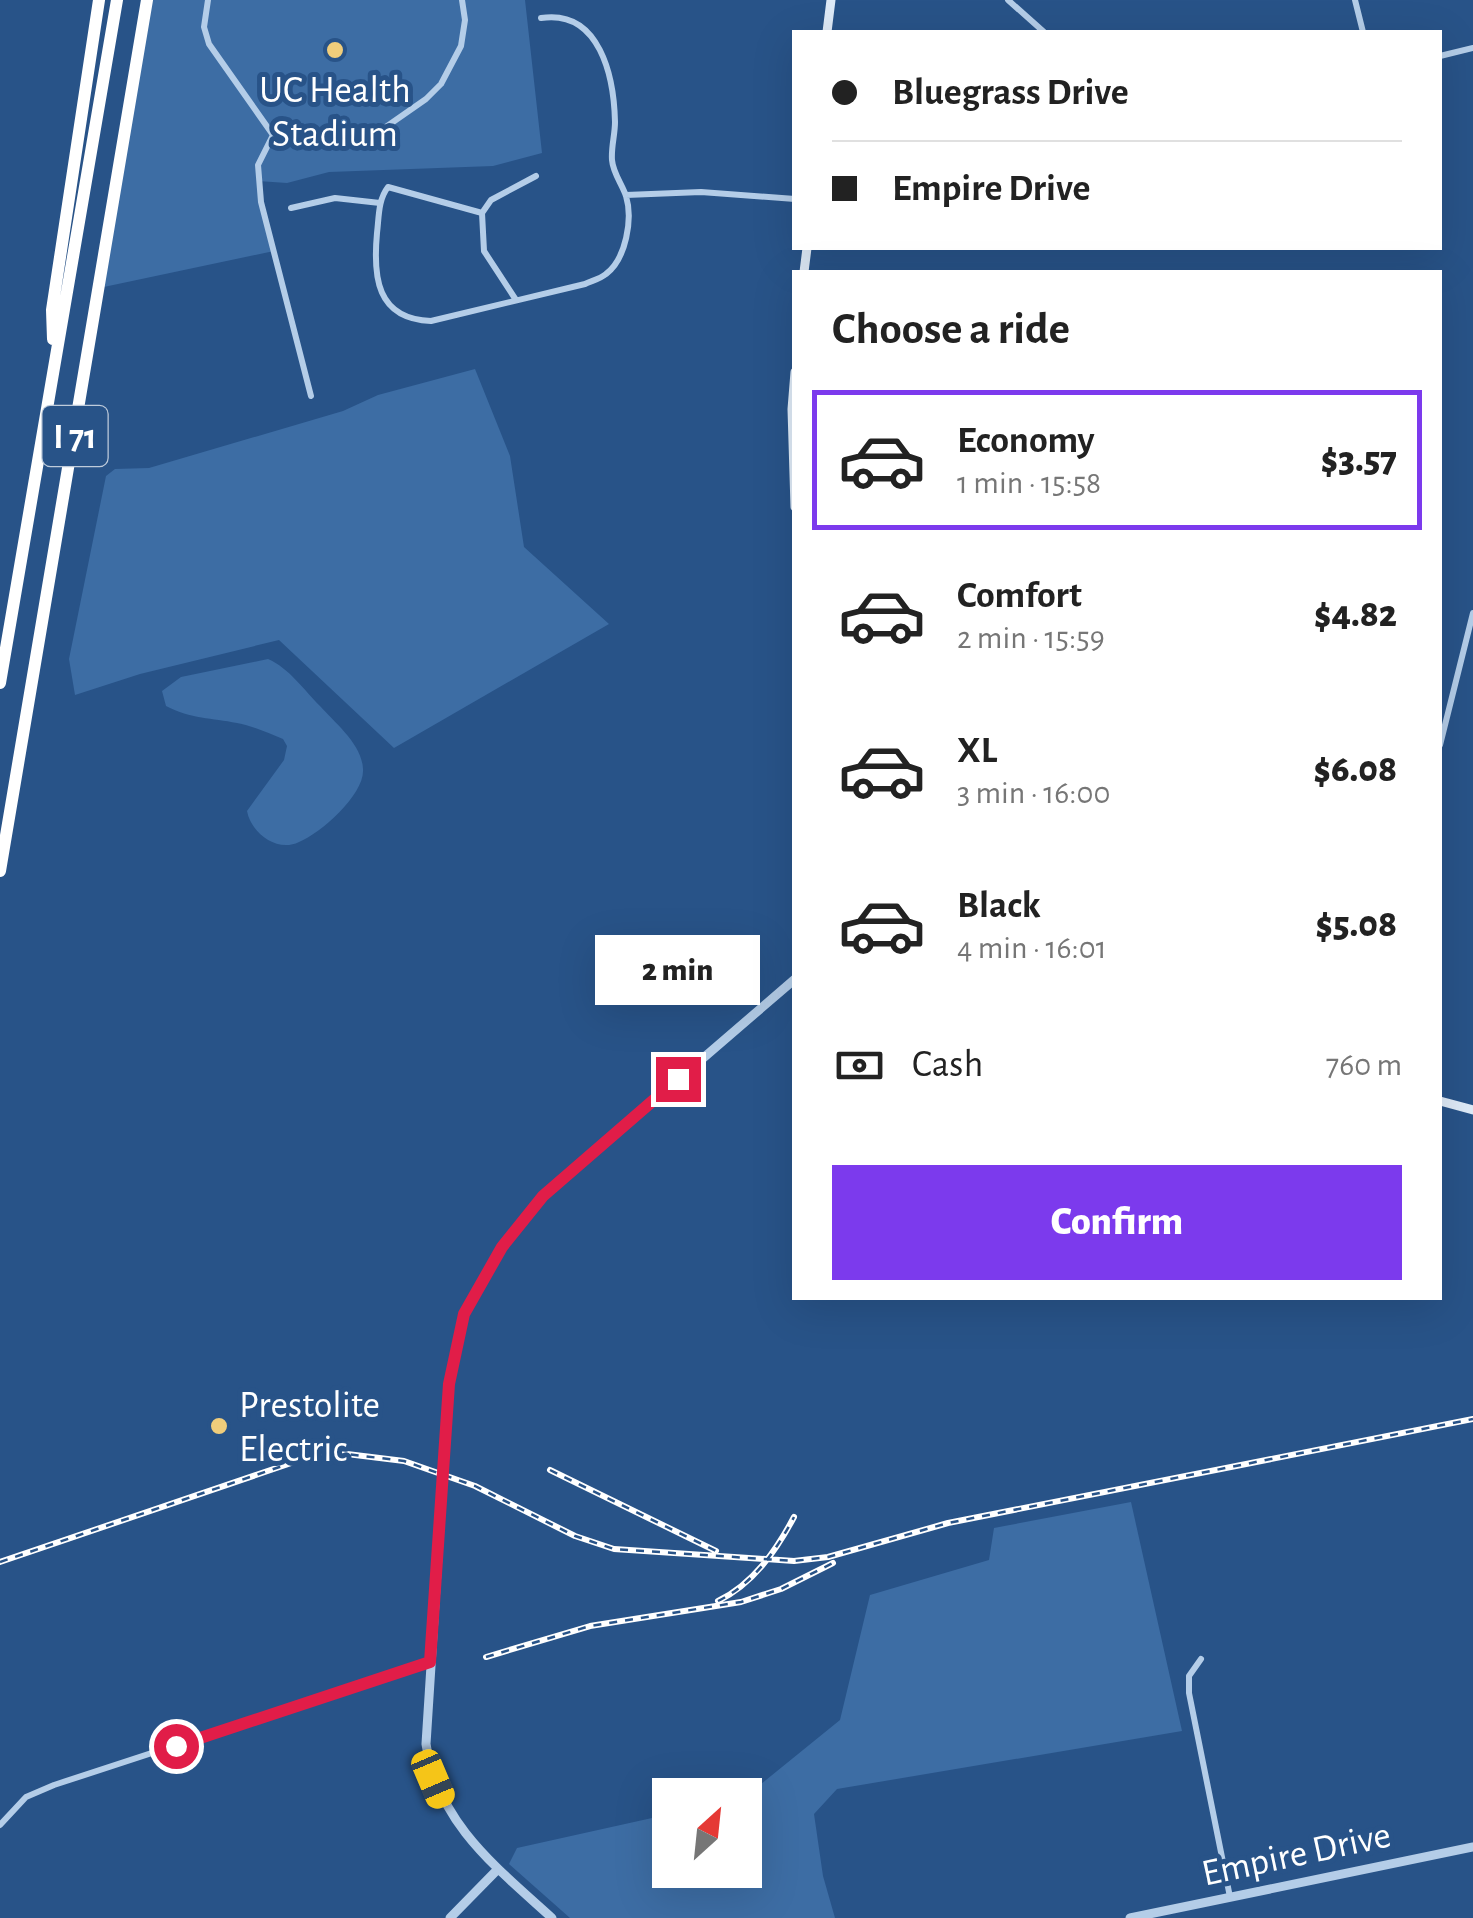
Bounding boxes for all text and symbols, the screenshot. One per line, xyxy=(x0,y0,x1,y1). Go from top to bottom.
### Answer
marker: UC Health Stadium xyxy=(324,39,346,61)
place label: UC Health Stadium xyxy=(259,72,411,154)
text: Bluegrass Drive xyxy=(892,74,1129,112)
text: Empire Drive xyxy=(892,170,1090,208)
text: Choose a ride xyxy=(832,307,1070,352)
road number: I 71 xyxy=(42,406,108,466)
icon: car xyxy=(837,415,927,505)
text: Economy xyxy=(957,422,1095,460)
text: $3.57 xyxy=(1321,441,1397,479)
text: 1 min · 15:58 xyxy=(957,467,1101,499)
icon: car xyxy=(837,570,927,660)
text: Comfort xyxy=(957,577,1082,615)
text: $4.82 xyxy=(1314,596,1397,634)
text: 2 min · 15:59 xyxy=(957,622,1105,654)
icon: car xyxy=(837,725,927,815)
text: XL xyxy=(957,732,997,770)
text: $6.08 xyxy=(1314,751,1397,789)
text: 3 min · 16:00 xyxy=(957,777,1110,809)
icon: car xyxy=(837,880,927,970)
text: Black xyxy=(957,887,1041,925)
text: $5.08 xyxy=(1316,906,1397,944)
text: 4 min · 16:01 xyxy=(957,932,1107,964)
callout: 2 min xyxy=(596,934,760,1004)
text: 2 min xyxy=(642,954,713,986)
icon: cash xyxy=(832,1038,887,1093)
text: Cash xyxy=(912,1046,983,1084)
text: 760 m xyxy=(1326,1049,1402,1081)
route end xyxy=(656,1057,701,1102)
button: Confirm xyxy=(832,1165,1402,1280)
place label: Prestolite Electric xyxy=(239,1387,380,1469)
marker: Prestolite Electric xyxy=(208,1415,230,1437)
route start xyxy=(154,1724,199,1769)
car xyxy=(407,1746,459,1812)
north arrow xyxy=(652,1778,762,1888)
map controls xyxy=(652,1778,762,1888)
street label: Empire Drive xyxy=(1199,1816,1394,1893)

